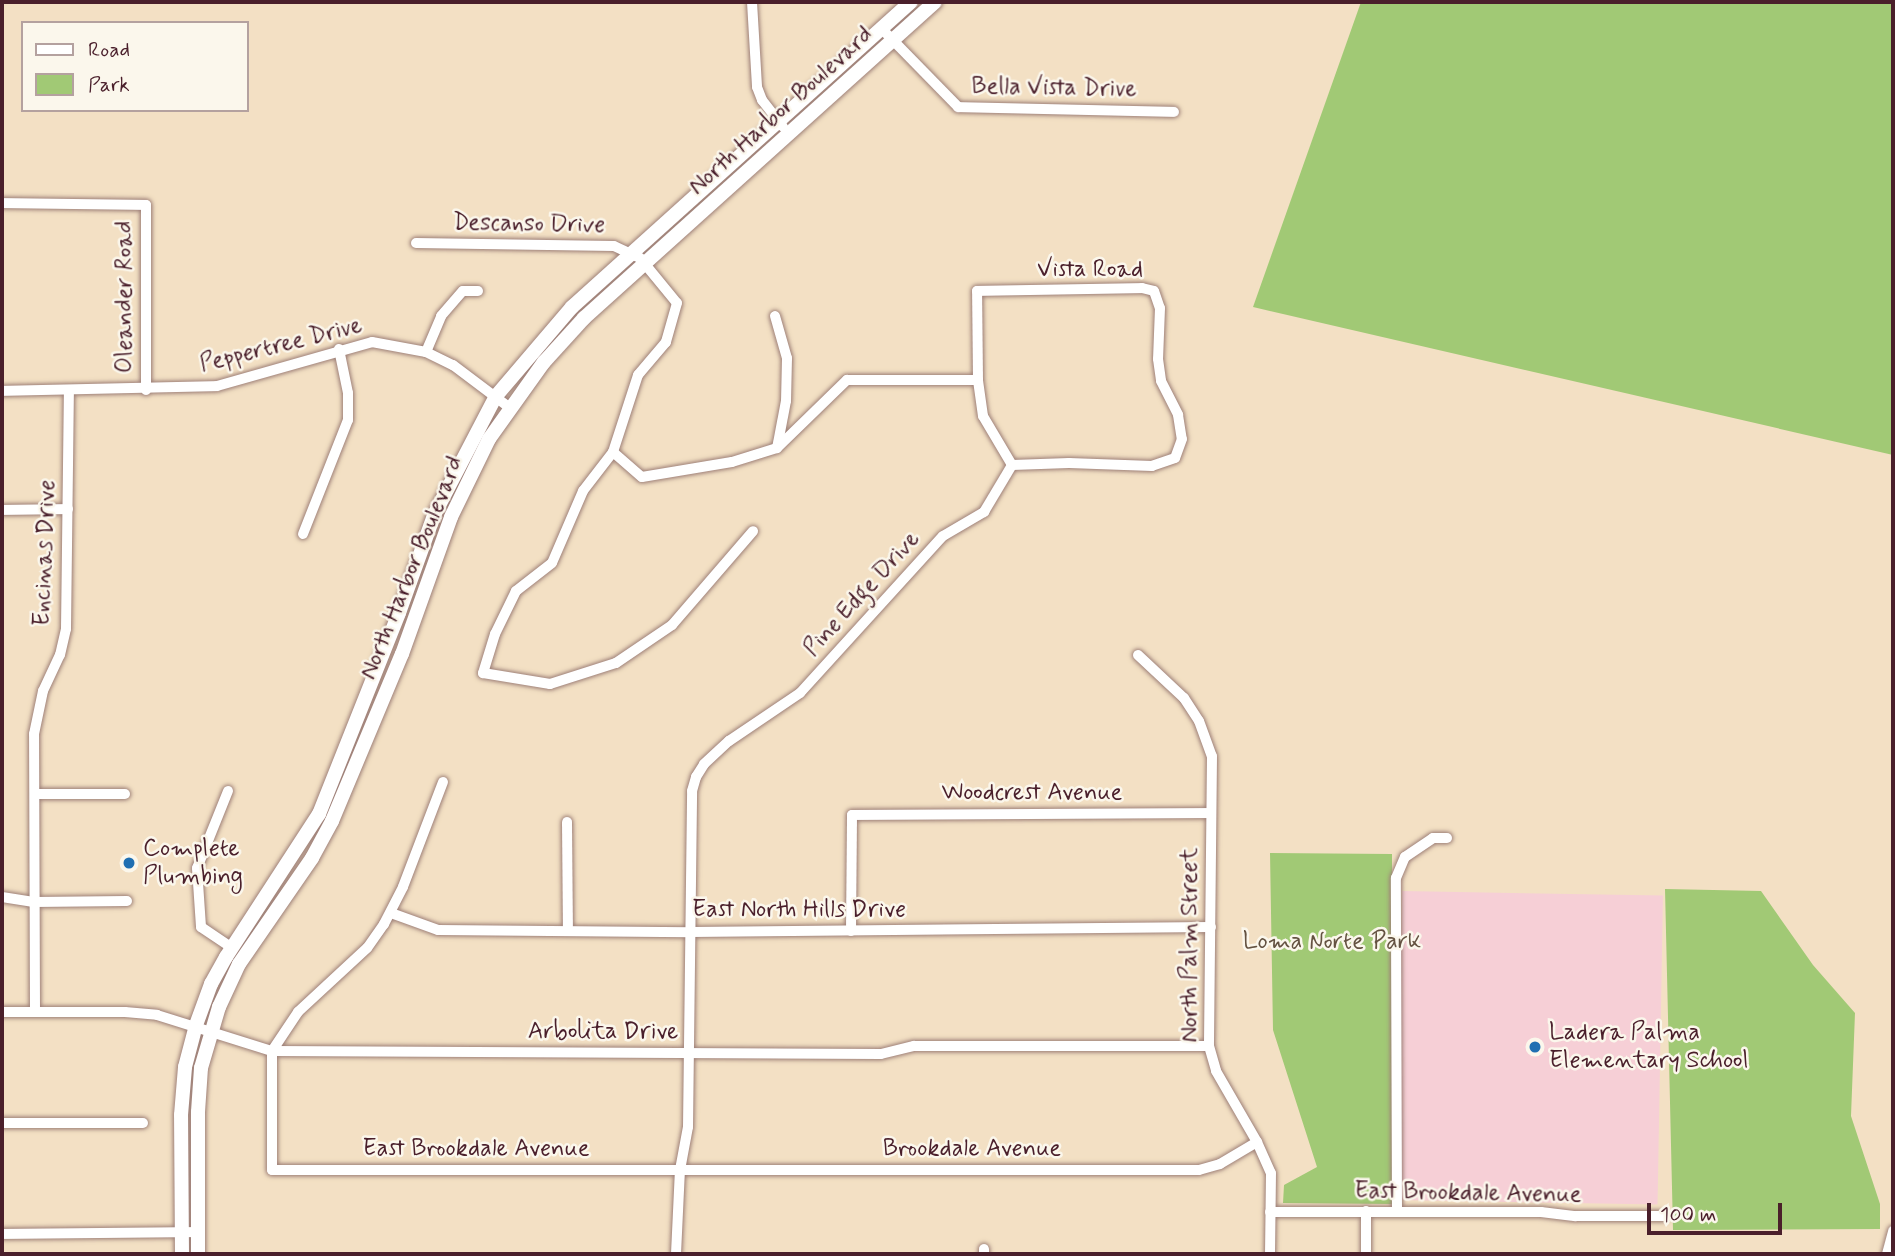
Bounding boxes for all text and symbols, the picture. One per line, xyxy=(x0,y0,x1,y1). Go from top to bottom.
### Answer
legend xyxy=(21,21,248,112)
street label: North Harbor Boulevard xyxy=(684,22,878,200)
text: Road xyxy=(88,36,130,64)
text: Park xyxy=(88,71,130,99)
street label: Bella Vista Drive xyxy=(971,72,1137,104)
street label: Descanso Drive xyxy=(454,208,604,240)
street label: Oleander Road xyxy=(111,222,139,372)
street label: Vista Road xyxy=(1038,256,1142,284)
street label: Peppertree Drive xyxy=(197,311,365,379)
street label: North Harbor Boulevard xyxy=(355,454,469,682)
street label: Encinas Drive xyxy=(28,480,62,626)
street label: Pine Edge Drive xyxy=(799,526,925,662)
street label: Woodcrest Avenue xyxy=(942,779,1122,807)
place label: Complete Plumbing xyxy=(143,835,243,891)
street label: North Palm Street xyxy=(1176,847,1204,1043)
marker: Complete Plumbing xyxy=(121,855,137,871)
street label: East North Hills Drive xyxy=(693,896,905,924)
park label: Loma Norte Park xyxy=(1243,928,1421,956)
street label: Arbolita Drive xyxy=(529,1018,677,1046)
place label: Ladera Palma Elementary School xyxy=(1549,1019,1748,1075)
marker: Ladera Palma Elementary School xyxy=(1527,1039,1543,1055)
street label: East Brookdale Avenue xyxy=(362,1135,590,1163)
street label: Brookdale Avenue xyxy=(883,1135,1061,1163)
street label: East Brookdale Avenue xyxy=(1354,1177,1582,1209)
scale bar xyxy=(1650,1190,1785,1234)
text: 100 m xyxy=(1660,1201,1716,1229)

